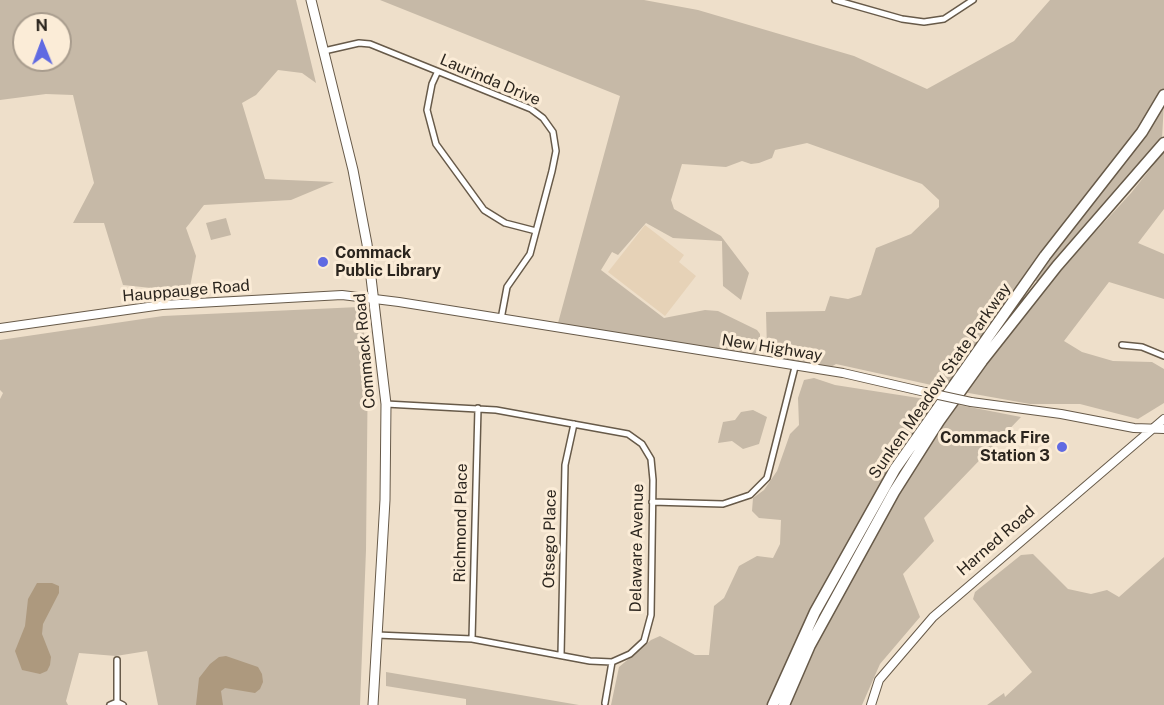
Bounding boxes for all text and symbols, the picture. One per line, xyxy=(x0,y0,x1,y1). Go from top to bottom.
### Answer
north arrow xyxy=(12,12,72,72)
text: N xyxy=(35,16,48,35)
street label: Laurinda Drive xyxy=(437,50,543,110)
place label: Commack Public Library xyxy=(335,243,441,281)
marker: Commack Public Library xyxy=(316,255,330,269)
street label: Hauppauge Road xyxy=(121,276,251,306)
street label: Sunken Meadow State Parkway xyxy=(865,279,1015,483)
street label: Commack Road xyxy=(350,292,380,410)
street label: New Highway xyxy=(720,331,824,365)
place label: Commack Fire Station 3 xyxy=(940,428,1050,466)
marker: Commack Fire Station 3 xyxy=(1055,440,1069,454)
street label: Richmond Place xyxy=(450,463,472,583)
street label: Delaware Avenue xyxy=(626,484,648,612)
street label: Otsego Place xyxy=(540,489,560,589)
street label: Harned Road xyxy=(953,502,1039,580)

